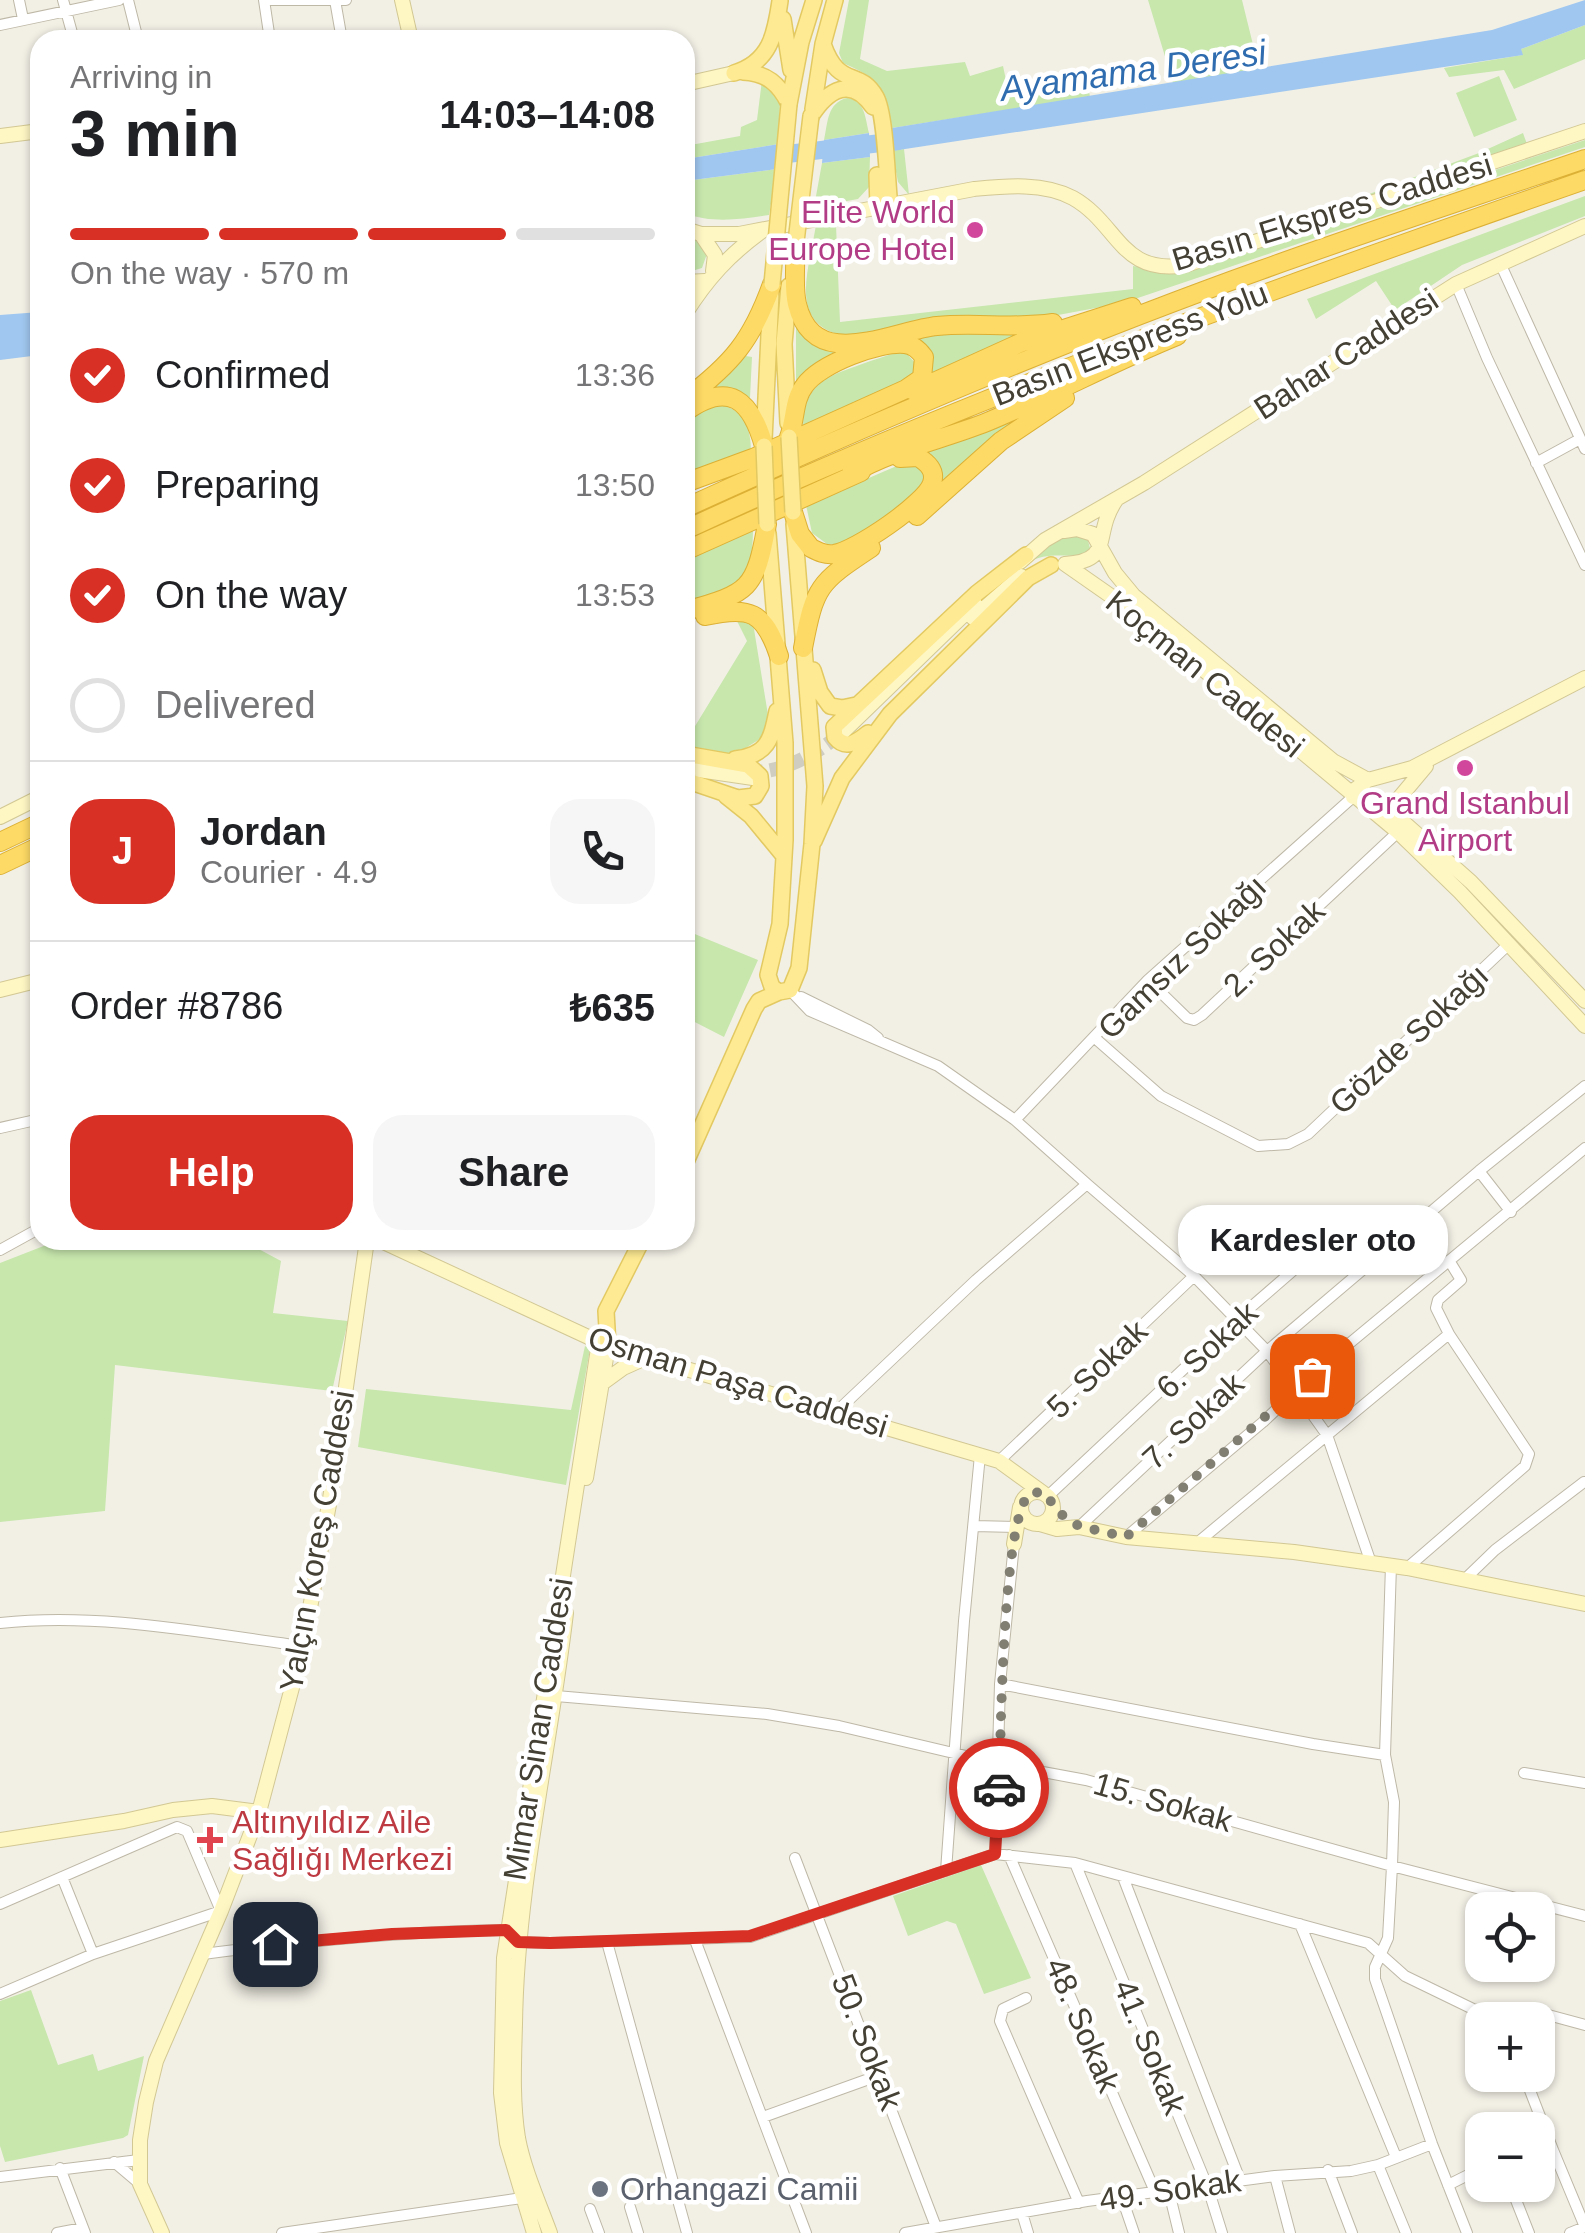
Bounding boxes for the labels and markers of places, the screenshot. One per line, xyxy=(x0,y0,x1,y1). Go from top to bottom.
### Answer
place label: Elite World Europe Hotel xyxy=(768,194,955,267)
marker: Elite World Europe Hotel xyxy=(964,219,986,241)
marker: Grand Istanbul Airport xyxy=(1454,757,1476,779)
place label: Grand Istanbul Airport xyxy=(1360,785,1570,858)
callout: Kardesler oto xyxy=(1177,1206,1447,1276)
pin xyxy=(1270,1334,1355,1419)
place label: Altınyıldız Aile Sağlığı Merkezi xyxy=(232,1804,453,1877)
marker: Altınyıldız Aile Sağlığı Merkezi xyxy=(197,1827,223,1853)
pin xyxy=(233,1902,318,1987)
place label: Orhangazi Camii xyxy=(620,2171,858,2207)
marker: Orhangazi Camii xyxy=(589,2178,611,2200)

